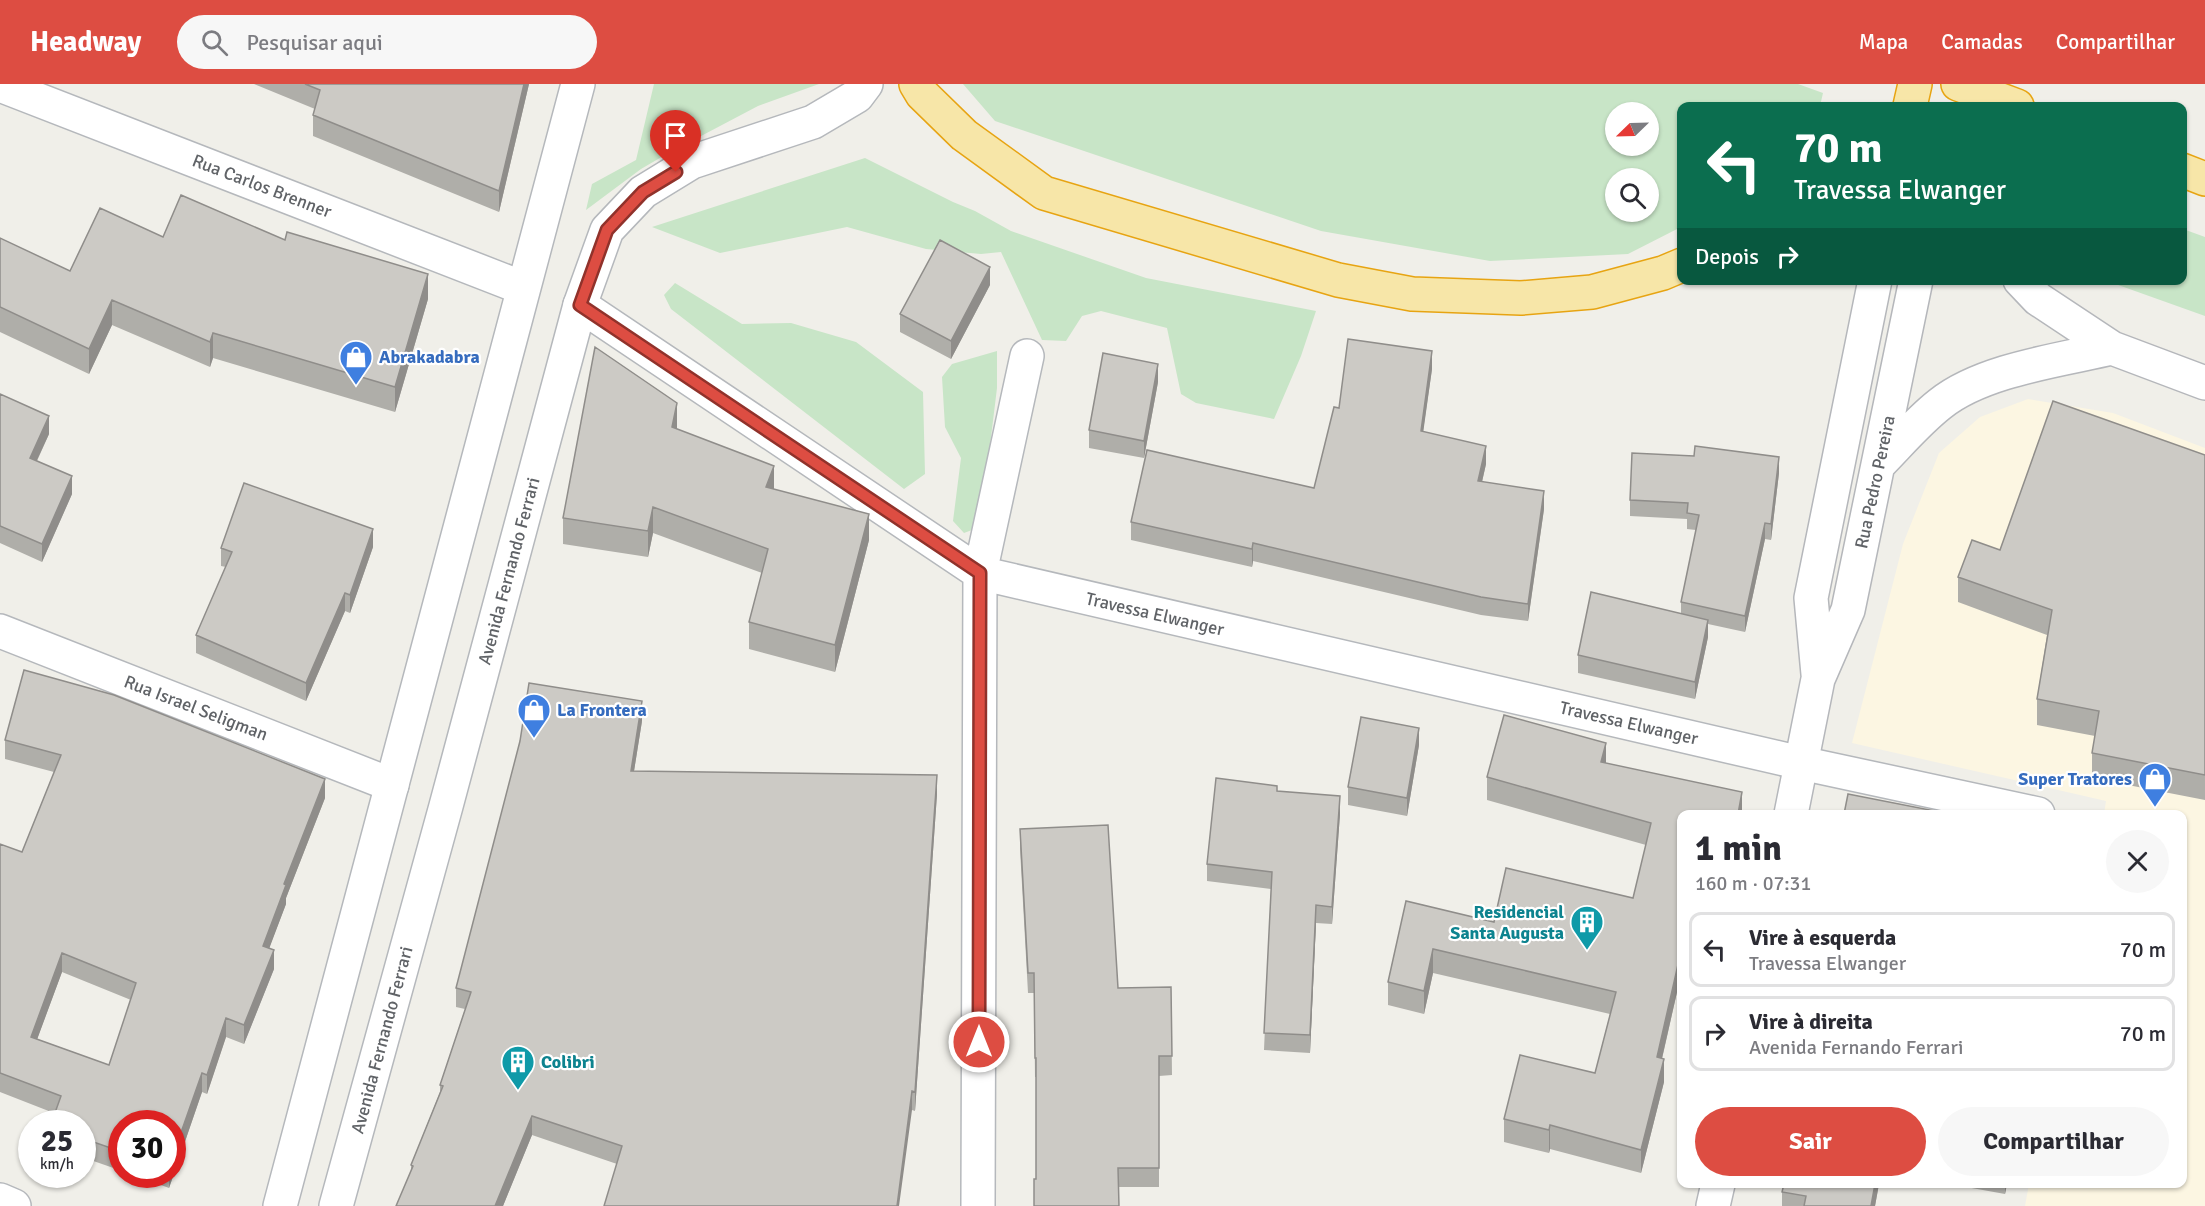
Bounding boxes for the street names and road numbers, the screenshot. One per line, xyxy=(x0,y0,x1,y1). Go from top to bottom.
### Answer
street label: Rua Carlos Brenner xyxy=(189,149,335,223)
street label: Rua Pedro Pereira xyxy=(1850,413,1900,551)
street label: Avenida Fernando Ferrari xyxy=(473,475,545,667)
street label: Travessa Elwanger xyxy=(1084,587,1227,641)
street label: Rua Israel Seligman xyxy=(121,670,271,746)
street label: Travessa Elwanger xyxy=(1558,696,1701,750)
street label: Avenida Fernando Ferrari xyxy=(346,944,418,1136)

